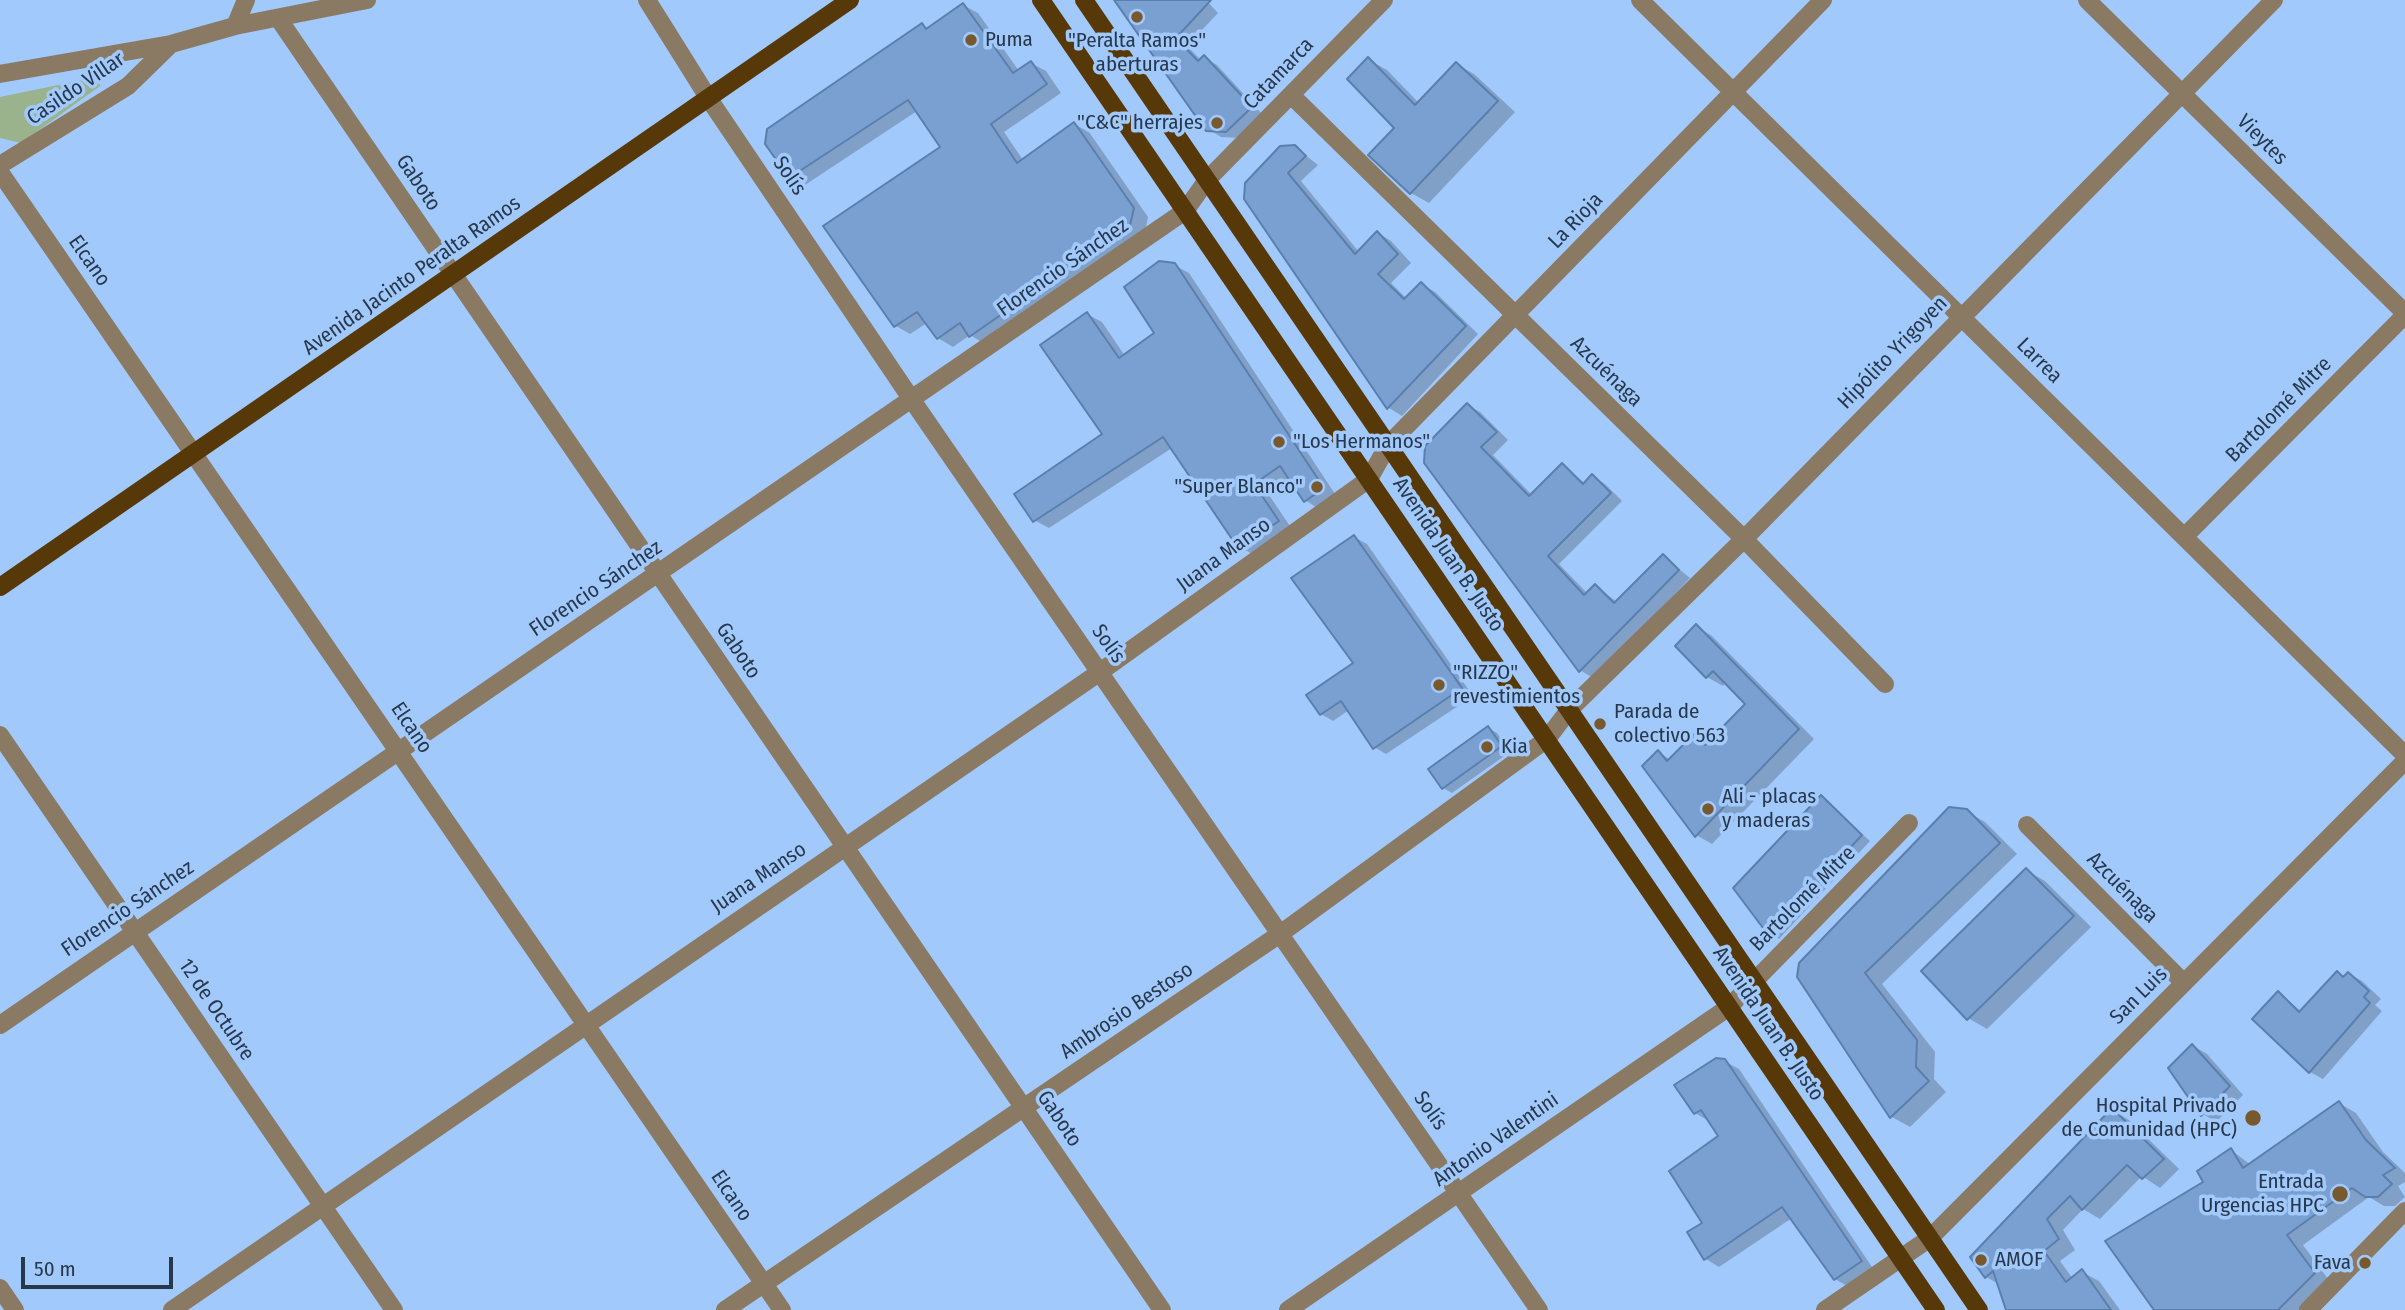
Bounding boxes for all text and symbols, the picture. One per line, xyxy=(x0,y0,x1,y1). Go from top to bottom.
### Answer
marker: "Peralta Ramos" aberturas xyxy=(1129,9,1145,25)
place label: Puma xyxy=(985,27,1033,53)
place label: "Peralta Ramos" aberturas xyxy=(1068,28,1206,78)
marker: Puma xyxy=(963,32,979,48)
street label: Catamarca xyxy=(1239,33,1319,115)
street label: Casildo Villar xyxy=(22,47,130,131)
street label: Vieytes xyxy=(2231,109,2293,171)
place label: "C&C" herrajes xyxy=(1077,110,1203,136)
marker: "C&C" herrajes xyxy=(1209,115,1225,131)
street label: Gaboto xyxy=(390,150,446,216)
street label: Solís xyxy=(767,152,811,200)
street label: La Rioja xyxy=(1543,188,1609,254)
street label: Avenida Jacinto Peralta Ramos xyxy=(298,191,526,361)
street label: Florencio Sánchez xyxy=(993,213,1133,323)
street label: Elcano xyxy=(63,231,115,291)
street label: Hipólito Yrigoyen xyxy=(1833,291,1953,415)
street label: Azcuénaga xyxy=(1565,332,1647,412)
street label: Larrea xyxy=(2011,333,2067,389)
street label: Bartolomé Mitre xyxy=(2221,352,2337,468)
place label: "Los Hermanos" xyxy=(1293,429,1430,455)
marker: "Los Hermanos" xyxy=(1271,434,1287,450)
street label: Avenida Juan B. Justo xyxy=(1387,473,1509,637)
place label: "Super Blanco" xyxy=(1174,474,1303,500)
marker: "Super Blanco" xyxy=(1309,479,1325,495)
street label: Juana Manso xyxy=(1172,513,1276,597)
street label: Florencio Sánchez xyxy=(525,535,667,643)
street label: Gaboto xyxy=(710,618,766,684)
street label: Solís xyxy=(1086,620,1130,668)
place label: "RIZZO" revestimientos xyxy=(1453,660,1580,710)
marker: "RIZZO" revestimientos xyxy=(1431,677,1447,693)
street label: Elcano xyxy=(385,698,437,758)
place label: Parada de colectivo 563 xyxy=(1614,699,1725,749)
marker: Parada de colectivo 563 xyxy=(1592,716,1608,732)
place label: Kia xyxy=(1501,734,1528,760)
marker: Kia xyxy=(1479,739,1495,755)
place label: Ali - placas y maderas xyxy=(1722,784,1816,834)
marker: Ali - placas y maderas xyxy=(1700,801,1716,817)
street label: Juana Manso xyxy=(707,837,811,919)
street label: Bartolomé Mitre xyxy=(1745,841,1861,957)
street label: Azcuénaga xyxy=(2081,847,2163,929)
street label: Florencio Sánchez xyxy=(57,855,199,963)
street label: Avenida Juan B. Justo xyxy=(1707,942,1829,1106)
street label: 12 de Octubre xyxy=(173,954,259,1066)
street label: Ambrosio Bestoso xyxy=(1056,957,1198,1065)
street label: San Luis xyxy=(2105,962,2173,1030)
street label: Gaboto xyxy=(1031,1086,1087,1152)
street label: Solís xyxy=(1408,1087,1452,1135)
street label: Antonio Valentini xyxy=(1428,1087,1564,1193)
place label: Hospital Privado de Comunidad (HPC) xyxy=(2061,1093,2237,1143)
marker: Hospital Privado de Comunidad (HPC) xyxy=(2243,1108,2263,1128)
street label: Elcano xyxy=(705,1166,757,1226)
place label: Entrada Urgencias HPC xyxy=(2201,1169,2324,1219)
marker: Entrada Urgencias HPC xyxy=(2330,1184,2350,1204)
scale bar xyxy=(24,1244,177,1288)
place label: AMOF xyxy=(1995,1247,2043,1273)
place label: Fava xyxy=(2314,1250,2351,1276)
marker: AMOF xyxy=(1973,1252,1989,1268)
marker: Fava xyxy=(2357,1255,2373,1271)
text: 50 m xyxy=(34,1256,76,1282)

